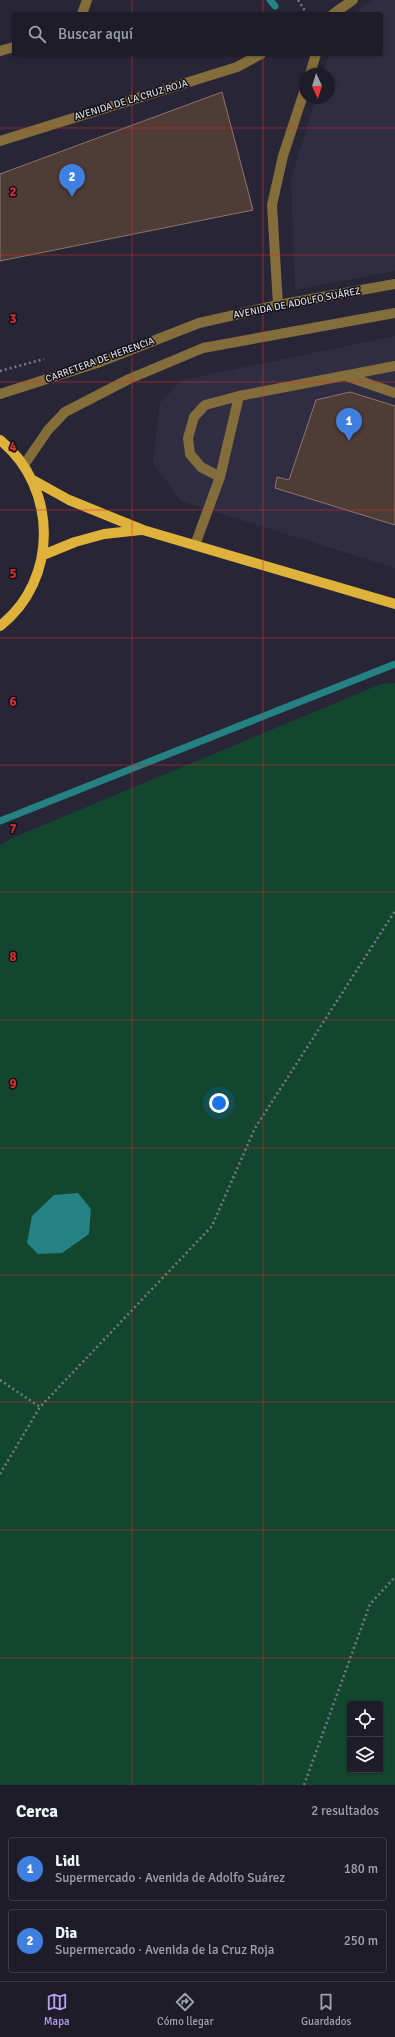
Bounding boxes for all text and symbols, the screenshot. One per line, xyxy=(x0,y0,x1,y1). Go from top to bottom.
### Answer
search box xyxy=(12,12,383,56)
icon: search xyxy=(26,23,48,45)
text: Buscar aquí xyxy=(58,25,133,43)
north arrow xyxy=(299,68,335,104)
street label: AVENIDA DE LA CRUZ ROJA xyxy=(73,77,189,123)
pin: 2 xyxy=(59,164,85,197)
text: 2 xyxy=(9,184,17,200)
street label: AVENIDA DE ADOLFO SUÁREZ xyxy=(232,284,362,321)
text: 3 xyxy=(9,311,17,327)
street label: CARRETERA DE HERENCIA xyxy=(44,335,156,385)
pin: 1 xyxy=(336,408,362,441)
text: 4 xyxy=(9,439,17,455)
text: 5 xyxy=(9,566,17,582)
text: 6 xyxy=(9,694,17,710)
text: 7 xyxy=(9,821,17,837)
text: 8 xyxy=(9,949,17,965)
text: 9 xyxy=(9,1076,17,1092)
your location xyxy=(209,1093,229,1113)
map controls xyxy=(347,1701,383,1773)
button: locate xyxy=(347,1701,383,1737)
button: layers xyxy=(347,1737,383,1773)
text: Cerca xyxy=(16,1801,58,1822)
text: 2 resultados xyxy=(311,1803,379,1819)
text: Lidl xyxy=(55,1852,80,1870)
text: 1 xyxy=(26,1861,34,1877)
text: 180 m xyxy=(344,1861,378,1877)
text: Supermercado · Avenida de Adolfo Suárez xyxy=(55,1870,285,1886)
text: Dia xyxy=(55,1924,77,1942)
text: 2 xyxy=(26,1933,34,1949)
text: 250 m xyxy=(344,1933,378,1949)
text: Supermercado · Avenida de la Cruz Roja xyxy=(55,1942,274,1958)
tab: Mapa xyxy=(44,1991,70,2028)
tab: Cómo llegar xyxy=(157,1991,213,2028)
tab: Guardados xyxy=(301,1991,351,2028)

